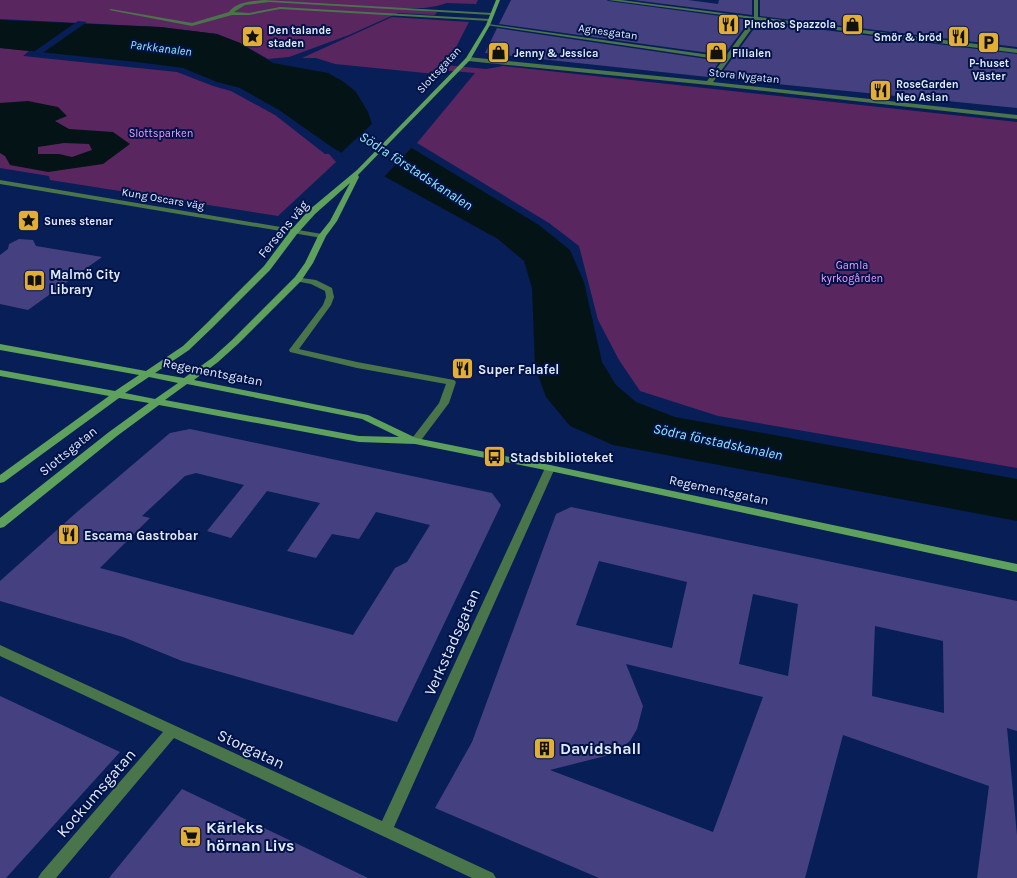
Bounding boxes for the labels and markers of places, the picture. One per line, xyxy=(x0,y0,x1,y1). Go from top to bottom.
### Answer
restaurant icon: Pinchos xyxy=(715,11,741,37)
shop icon: Spazzola xyxy=(839,11,865,37)
place label: Pinchos xyxy=(744,18,786,31)
place label: Spazzola xyxy=(789,18,836,31)
place icon: Den talande staden xyxy=(240,23,266,49)
place label: Den talande staden xyxy=(268,24,331,50)
restaurant icon: Smör & bröd xyxy=(945,24,971,50)
parking icon: P-huset Väster xyxy=(976,30,1002,56)
place label: Smör & bröd xyxy=(874,31,942,44)
shop icon: Jenny & Jessica xyxy=(485,40,511,66)
shop icon: Filialen xyxy=(703,40,729,66)
place label: Jenny & Jessica xyxy=(514,47,598,60)
place label: Filialen xyxy=(732,47,771,60)
place label: P-huset Väster xyxy=(969,57,1010,83)
restaurant icon: RoseGarden Neo Asian xyxy=(867,77,893,103)
place label: RoseGarden Neo Asian xyxy=(896,78,959,104)
place icon: Sunes stenar xyxy=(15,208,41,234)
place label: Sunes stenar xyxy=(44,215,113,228)
place label: Malmö City Library xyxy=(50,267,121,297)
library icon: Malmö City Library xyxy=(22,268,48,294)
restaurant icon: Super Falafel xyxy=(449,356,475,382)
place label: Super Falafel xyxy=(478,362,559,377)
bus stop icon: Stadsbiblioteket xyxy=(482,444,508,470)
place label: Stadsbiblioteket xyxy=(510,450,613,465)
restaurant icon: Escama Gastrobar xyxy=(55,522,81,548)
place label: Escama Gastrobar xyxy=(84,528,199,543)
building icon: Davidshall xyxy=(532,735,558,761)
place label: Davidshall xyxy=(560,739,641,758)
place label: Kärleks hörnan Livs xyxy=(206,818,295,855)
supermarket icon: Kärleks hörnan Livs xyxy=(178,823,204,849)

